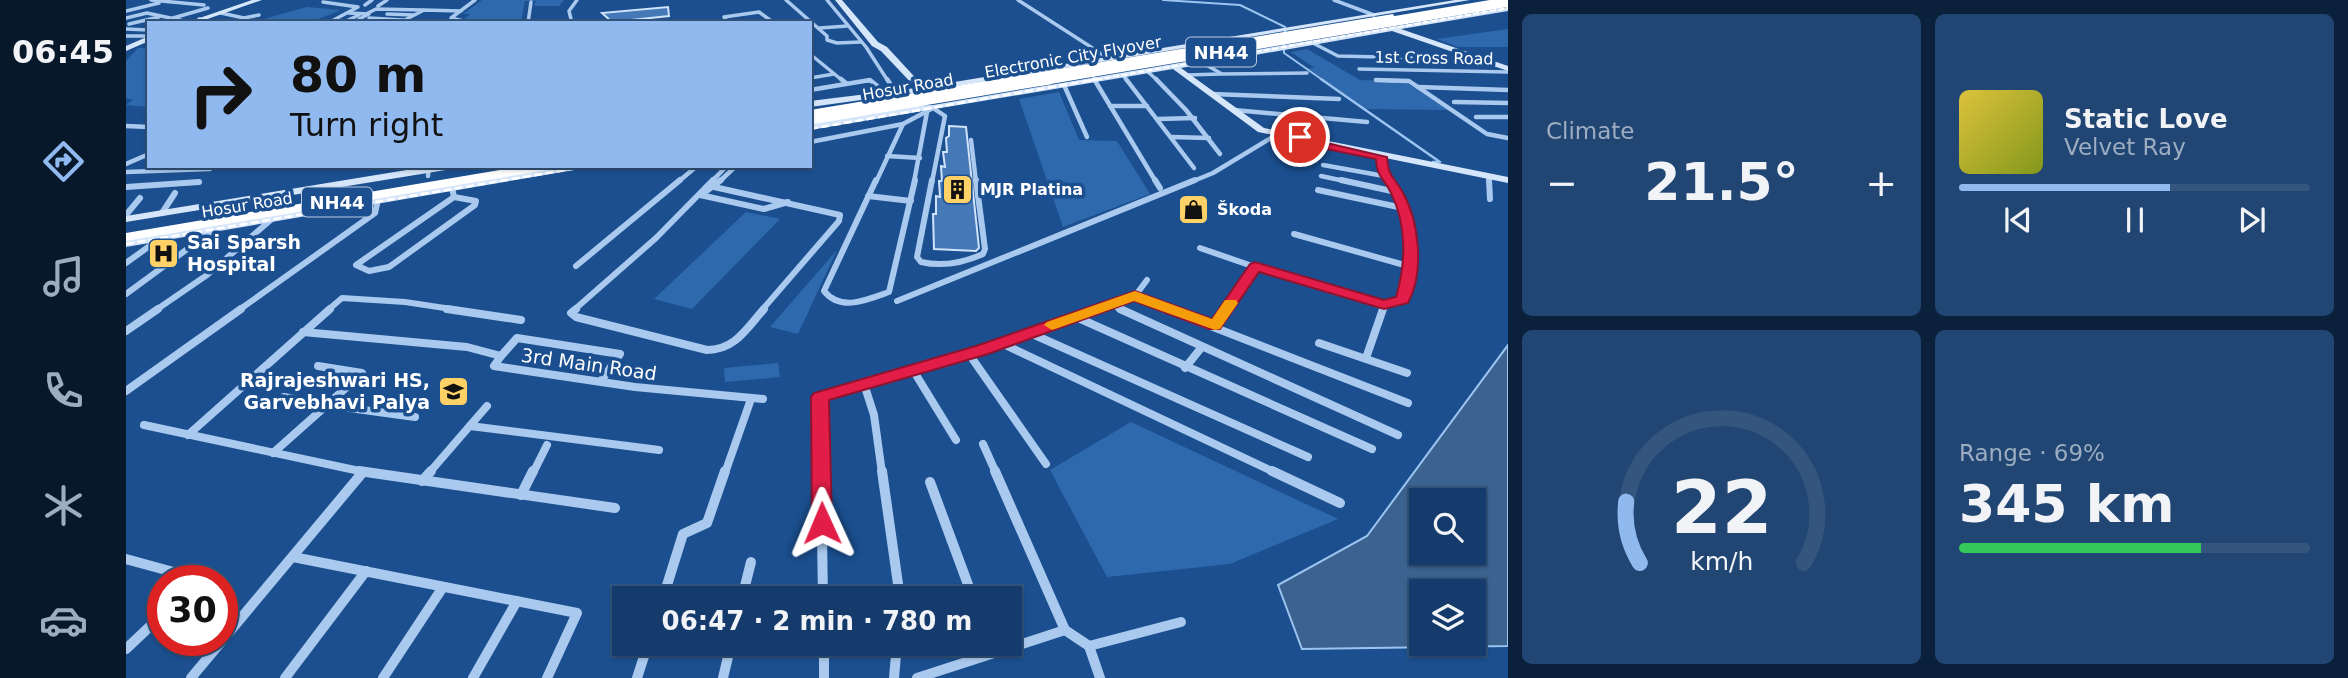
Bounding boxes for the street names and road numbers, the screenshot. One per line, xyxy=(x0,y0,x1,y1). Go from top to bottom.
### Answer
street label: Electronic City Flyover xyxy=(983,32,1163,82)
road number: NH44 xyxy=(1186,38,1256,66)
street label: 1st Cross Road xyxy=(1374,47,1494,69)
street label: Hosur Road xyxy=(861,70,955,104)
street label: Hosur Road xyxy=(200,188,294,222)
road number: NH44 xyxy=(302,188,372,216)
street label: 3rd Main Road xyxy=(520,344,658,384)

